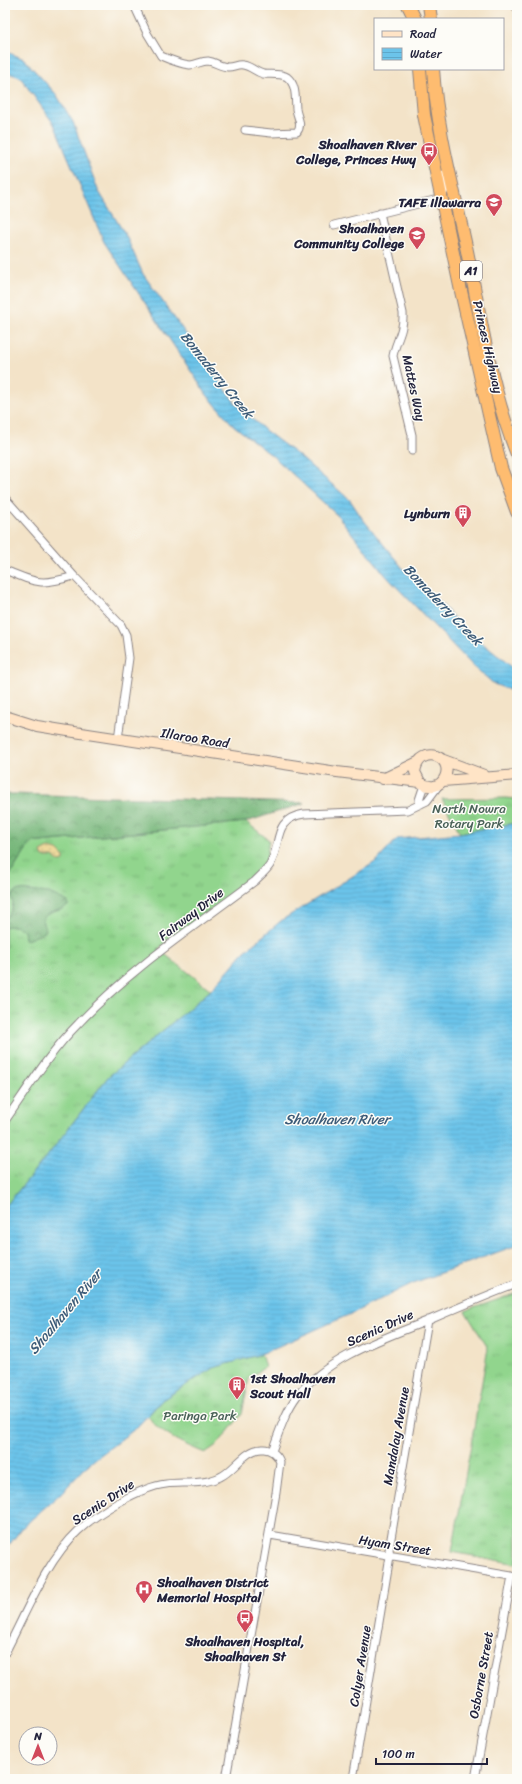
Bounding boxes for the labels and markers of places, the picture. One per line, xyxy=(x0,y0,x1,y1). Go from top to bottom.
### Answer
place label: Shoalhaven River College, Princes Hwy xyxy=(295,133,418,171)
bus stop icon: Shoalhaven River College, Princes Hwy xyxy=(419,141,439,166)
place label: TAFE Illawarra xyxy=(398,191,481,214)
school or university icon: TAFE Illawarra xyxy=(484,192,504,217)
place label: Shoalhaven Community College xyxy=(293,217,405,255)
school or university icon: Shoalhaven Community College xyxy=(407,225,427,250)
place label: Lynburn xyxy=(404,502,451,525)
building icon: Lynburn xyxy=(453,503,473,528)
place label: 1st Shoalhaven Scout Hall xyxy=(249,1367,336,1405)
building icon: 1st Shoalhaven Scout Hall xyxy=(227,1375,247,1400)
place label: Shoalhaven District Memorial Hospital xyxy=(156,1571,269,1609)
hospital icon: Shoalhaven District Memorial Hospital xyxy=(134,1579,154,1604)
bus stop icon: Shoalhaven Hospital, Shoalhaven St xyxy=(235,1608,255,1633)
place label: Shoalhaven Hospital, Shoalhaven St xyxy=(184,1630,305,1668)

